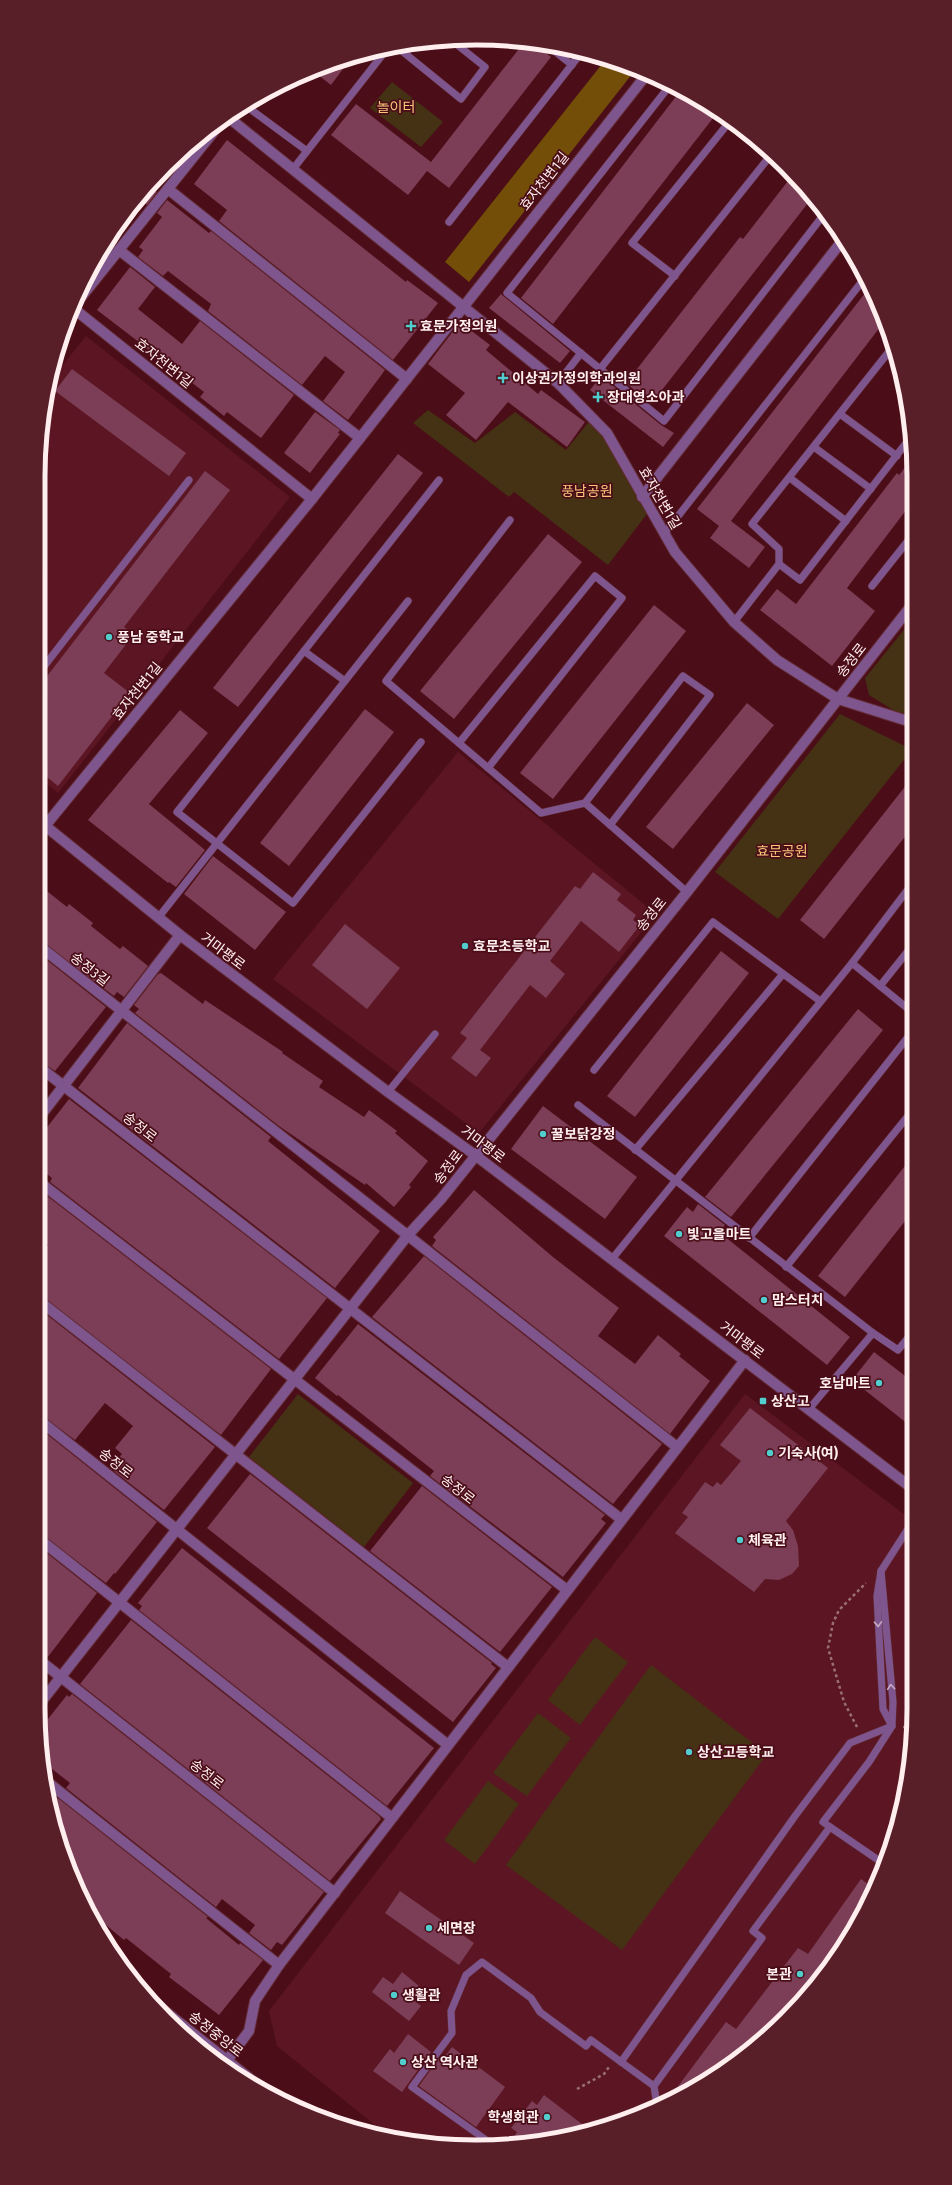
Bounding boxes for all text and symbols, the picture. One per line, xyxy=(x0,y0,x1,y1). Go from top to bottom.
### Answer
park label: 놀이터 xyxy=(377,99,415,116)
street label: 효자천변1길 xyxy=(516,149,573,214)
place label: 효문가정의원 xyxy=(420,318,497,335)
marker: 효문가정의원 xyxy=(405,320,417,332)
street label: 효자천변1길 xyxy=(131,335,196,392)
place label: 이상권가정의학과의원 xyxy=(512,370,641,387)
marker: 이상권가정의학과의원 xyxy=(497,372,509,384)
place label: 장대영소아과 xyxy=(607,389,684,406)
marker: 장대영소아과 xyxy=(592,391,604,403)
street label: 효자천변1길 xyxy=(635,464,684,533)
park label: 풍남공원 xyxy=(561,483,613,500)
place label: 풍남 중학교 xyxy=(117,629,184,646)
marker: 풍남 중학교 xyxy=(104,632,114,642)
street label: 송정로 xyxy=(833,640,870,681)
street label: 효자천변1길 xyxy=(109,659,166,724)
park label: 효문공원 xyxy=(756,843,808,860)
street label: 송정로 xyxy=(633,894,670,935)
street label: 거마평로 xyxy=(197,929,248,974)
place label: 효문초등학교 xyxy=(473,938,550,955)
marker: 효문초등학교 xyxy=(460,941,470,951)
street label: 송정3길 xyxy=(67,949,113,990)
street label: 송정로 xyxy=(119,1109,160,1146)
street label: 거마평로 xyxy=(457,1122,508,1167)
place label: 꿀보닭강정 xyxy=(551,1126,615,1143)
marker: 꿀보닭강정 xyxy=(538,1129,548,1139)
street label: 송정로 xyxy=(430,1147,467,1188)
place label: 빛고을마트 xyxy=(687,1226,752,1243)
marker: 빛고을마트 xyxy=(674,1229,684,1239)
place label: 맘스터치 xyxy=(772,1292,824,1309)
marker: 맘스터치 xyxy=(759,1295,769,1305)
street label: 거마평로 xyxy=(716,1318,767,1363)
place label: 호남마트 xyxy=(819,1375,871,1392)
marker: 호남마트 xyxy=(874,1378,884,1388)
place label: 상산고 xyxy=(771,1393,810,1410)
marker: 상산고 xyxy=(758,1396,768,1406)
street label: 송정로 xyxy=(95,1445,136,1482)
place label: 기숙사(여) xyxy=(778,1445,838,1462)
marker: 기숙사(여) xyxy=(765,1448,775,1458)
street label: 송정로 xyxy=(437,1471,478,1508)
place label: 체육관 xyxy=(748,1532,787,1549)
marker: 체육관 xyxy=(735,1535,745,1545)
one-way arrow xyxy=(874,1621,883,1627)
one-way arrow xyxy=(887,1684,896,1690)
place label: 상산고등학교 xyxy=(697,1744,774,1761)
marker: 상산고등학교 xyxy=(684,1747,694,1757)
street label: 송정로 xyxy=(186,1756,227,1793)
place label: 세면장 xyxy=(437,1920,476,1937)
marker: 세면장 xyxy=(424,1923,434,1933)
place label: 본관 xyxy=(766,1966,792,1983)
marker: 본관 xyxy=(795,1969,805,1979)
place label: 생활관 xyxy=(402,1987,441,2004)
marker: 생활관 xyxy=(389,1990,399,2000)
street label: 송정중앙로 xyxy=(185,2008,246,2061)
place label: 상산 역사관 xyxy=(411,2054,478,2071)
marker: 상산 역사관 xyxy=(398,2057,408,2067)
place label: 학생회관 xyxy=(487,2109,539,2126)
marker: 학생회관 xyxy=(542,2112,552,2122)

